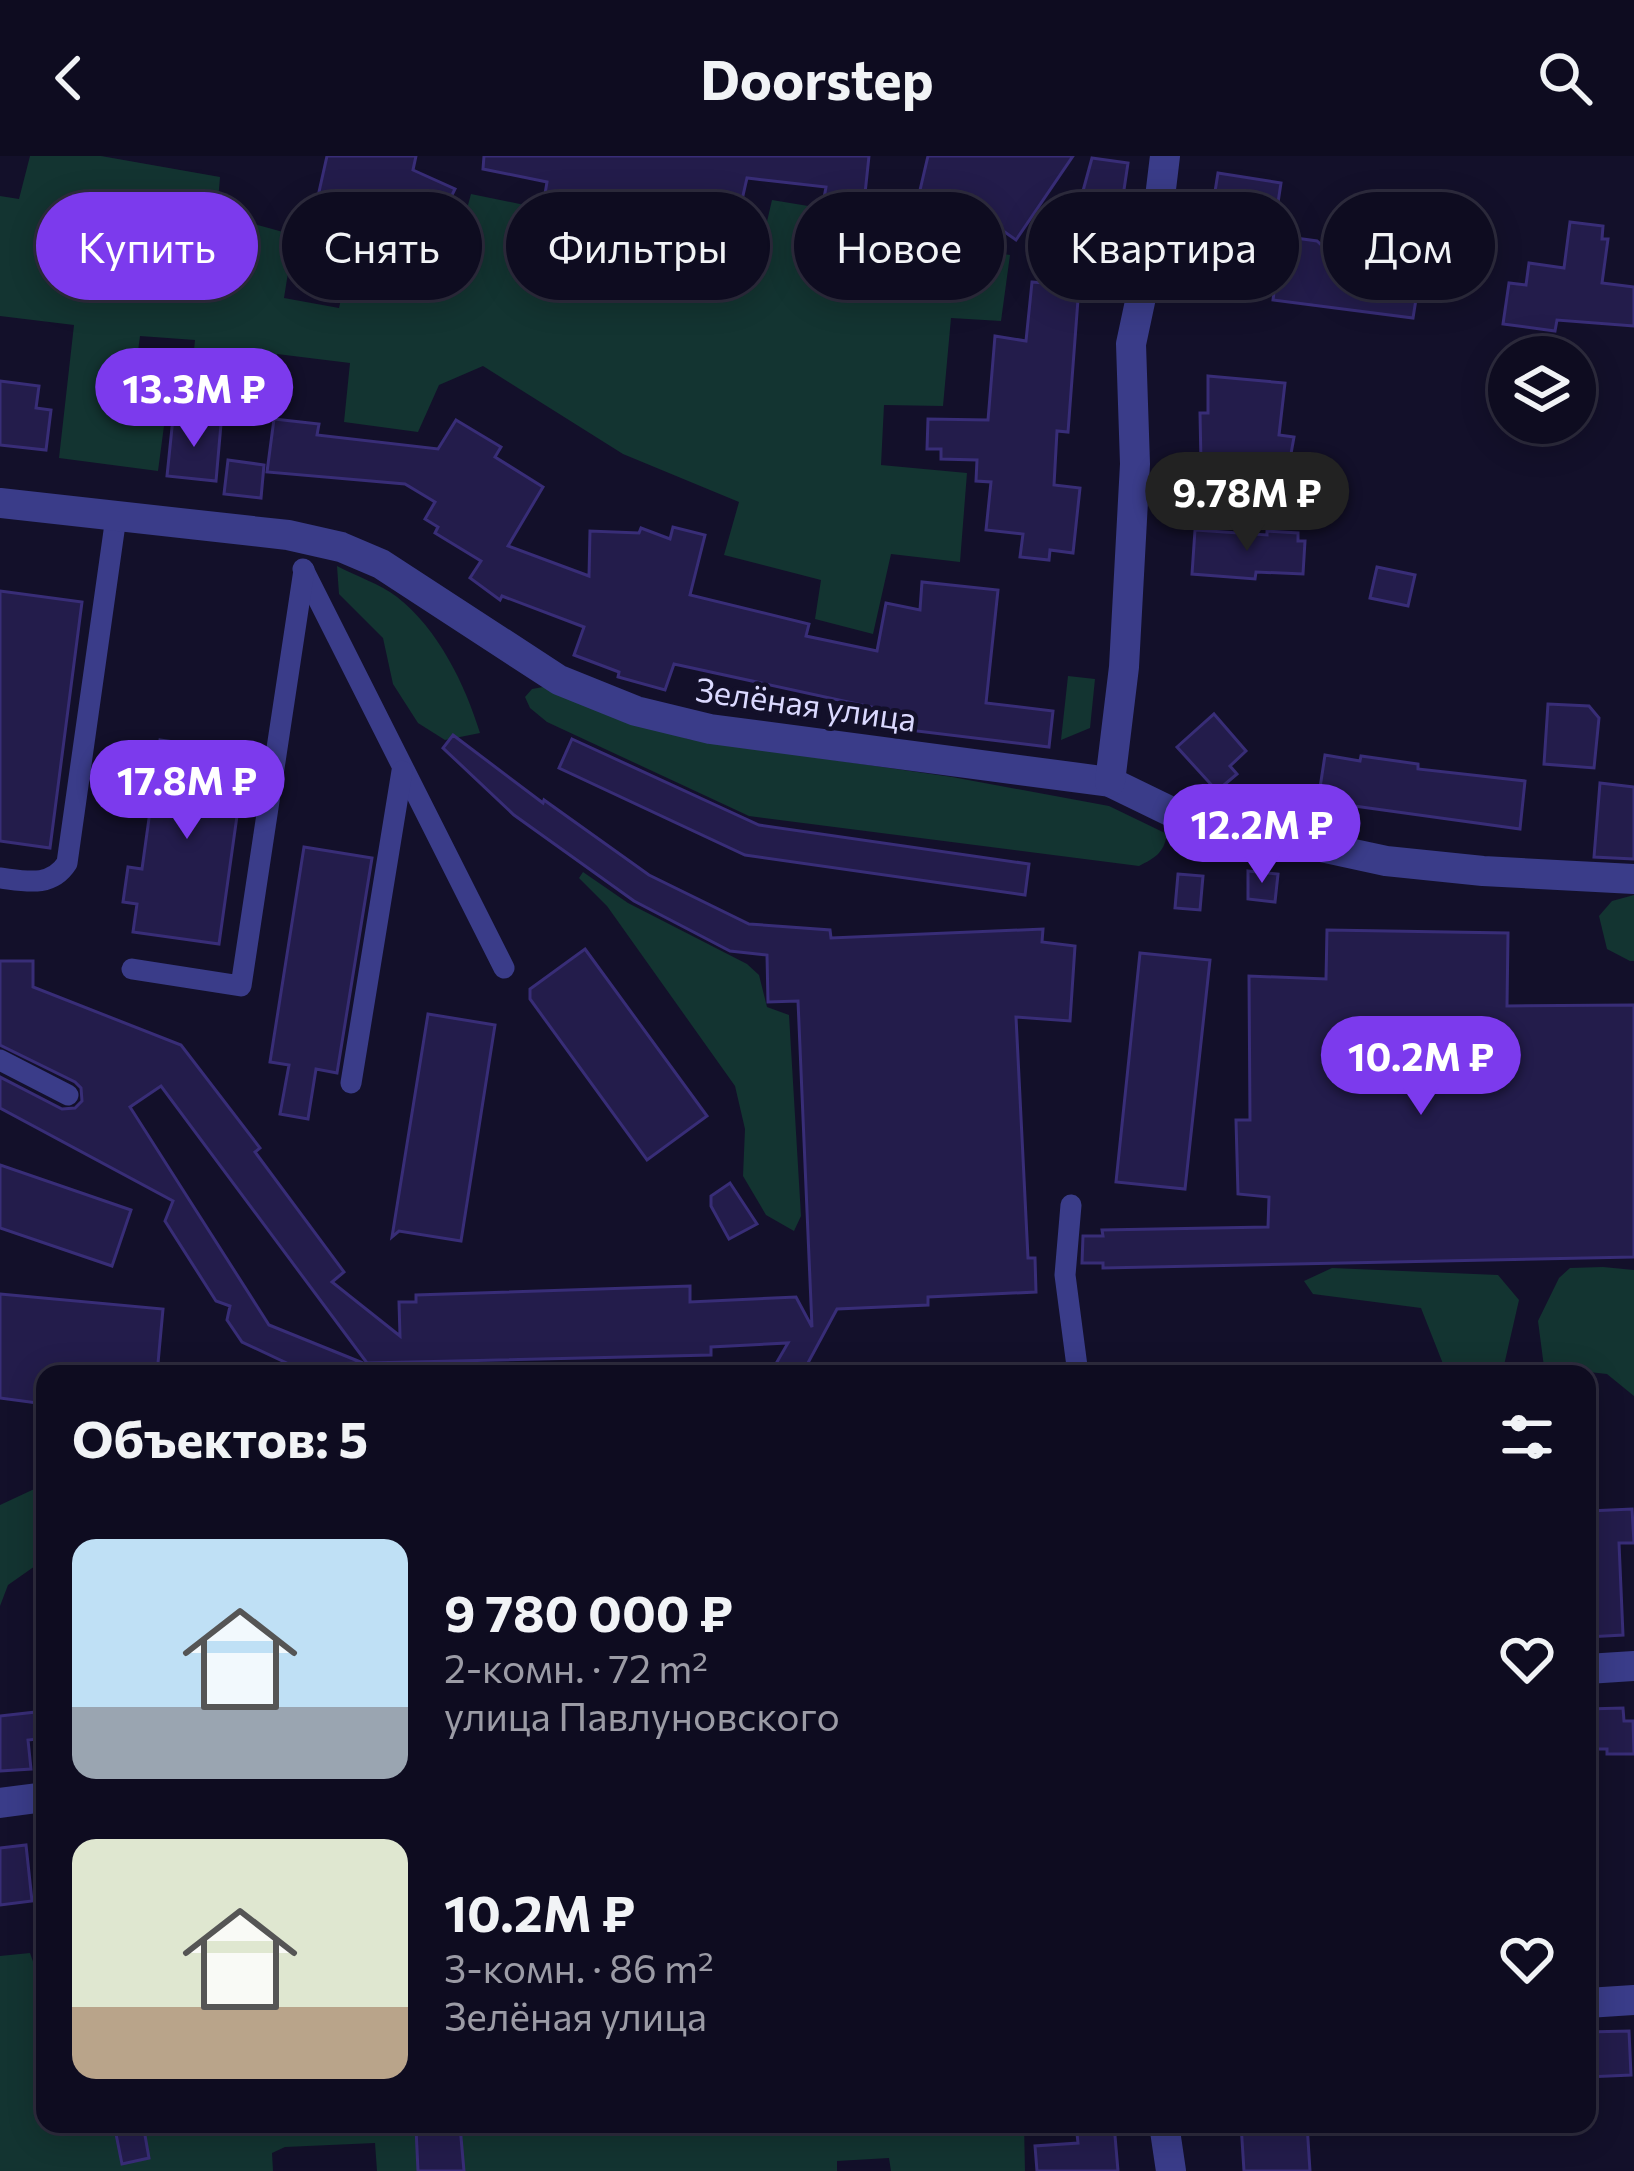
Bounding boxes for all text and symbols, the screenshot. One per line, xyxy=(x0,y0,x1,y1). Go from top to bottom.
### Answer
icon: back xyxy=(36,45,102,111)
text: Doorstep xyxy=(700,45,934,111)
icon: search xyxy=(1532,45,1598,111)
chip: Купить xyxy=(36,192,258,300)
chip: Снять xyxy=(282,192,482,300)
chip: Фильтры xyxy=(506,192,770,300)
chip: Новое xyxy=(794,192,1004,300)
chip: Квартира xyxy=(1028,192,1299,300)
chip: Дом xyxy=(1323,192,1495,300)
map controls xyxy=(1488,336,1596,444)
button: layers xyxy=(1488,336,1596,444)
pin: 13.3M ₽ xyxy=(83,348,305,450)
text: 13.3M ₽ xyxy=(122,363,266,411)
pin: 9.78M ₽ xyxy=(1136,452,1358,554)
text: 9.78M ₽ xyxy=(1172,467,1322,515)
street label: Зелёная улица xyxy=(693,667,919,739)
pin: 17.8M ₽ xyxy=(76,740,298,842)
text: 17.8M ₽ xyxy=(117,755,257,803)
pin: 12.2M ₽ xyxy=(1151,784,1373,886)
text: 12.2M ₽ xyxy=(1190,799,1334,847)
pin: 10.2M ₽ xyxy=(1310,1016,1532,1118)
text: 10.2M ₽ xyxy=(1348,1031,1494,1079)
icon: filters xyxy=(1494,1404,1560,1470)
text: Объектов: 5 xyxy=(72,1406,368,1469)
text: 9 780 000 ₽ xyxy=(444,1580,733,1643)
icon: home xyxy=(168,1587,312,1731)
icon: heart xyxy=(1494,1626,1560,1692)
text: 2-комн. · 72 m² xyxy=(444,1643,708,1691)
text: улица Павлуновского xyxy=(444,1691,840,1739)
text: 10.2M ₽ xyxy=(444,1880,635,1943)
icon: home xyxy=(168,1887,312,2031)
icon: heart xyxy=(1494,1926,1560,1992)
text: 3-комн. · 86 m² xyxy=(444,1943,714,1991)
text: Зелёная улица xyxy=(444,1991,707,2039)

